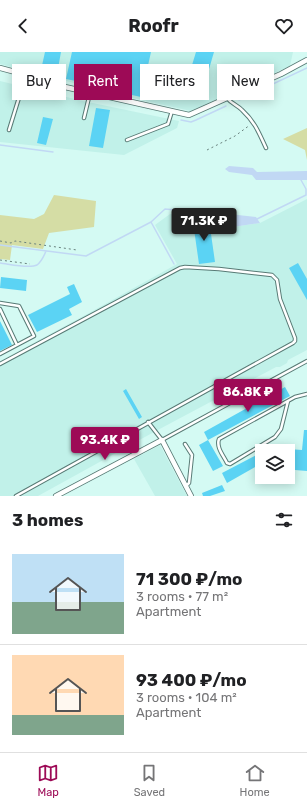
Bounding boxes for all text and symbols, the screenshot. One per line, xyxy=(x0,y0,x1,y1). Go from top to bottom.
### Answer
icon: back xyxy=(12,15,34,37)
text: Roofr xyxy=(128,15,179,37)
icon: heart xyxy=(273,15,295,37)
chip: Buy xyxy=(12,64,66,100)
chip: Rent xyxy=(74,64,132,100)
chip: Filters xyxy=(140,64,209,100)
chip: New xyxy=(217,64,274,100)
pin: 71.3K ₽ xyxy=(167,208,241,242)
text: 71.3K ₽ xyxy=(181,213,227,228)
pin: 86.8K ₽ xyxy=(211,379,285,413)
text: 86.8K ₽ xyxy=(223,384,273,399)
pin: 93.4K ₽ xyxy=(68,427,142,461)
text: 93.4K ₽ xyxy=(80,432,130,447)
map controls xyxy=(255,444,295,484)
button: layers xyxy=(255,444,295,484)
icon: filters xyxy=(273,509,295,531)
text: 3 homes xyxy=(12,510,83,530)
text: 71 300 ₽/mo xyxy=(136,569,242,589)
icon: home xyxy=(44,570,92,618)
text: 3 rooms · 77 m² xyxy=(136,589,228,604)
text: Apartment xyxy=(136,604,201,619)
text: 93 400 ₽/mo xyxy=(136,670,247,690)
icon: home xyxy=(44,671,92,719)
text: 3 rooms · 104 m² xyxy=(136,690,237,705)
text: Apartment xyxy=(136,705,201,720)
tab: Map xyxy=(37,762,59,799)
tab: Saved xyxy=(134,762,165,799)
tab: Home xyxy=(240,762,270,799)

